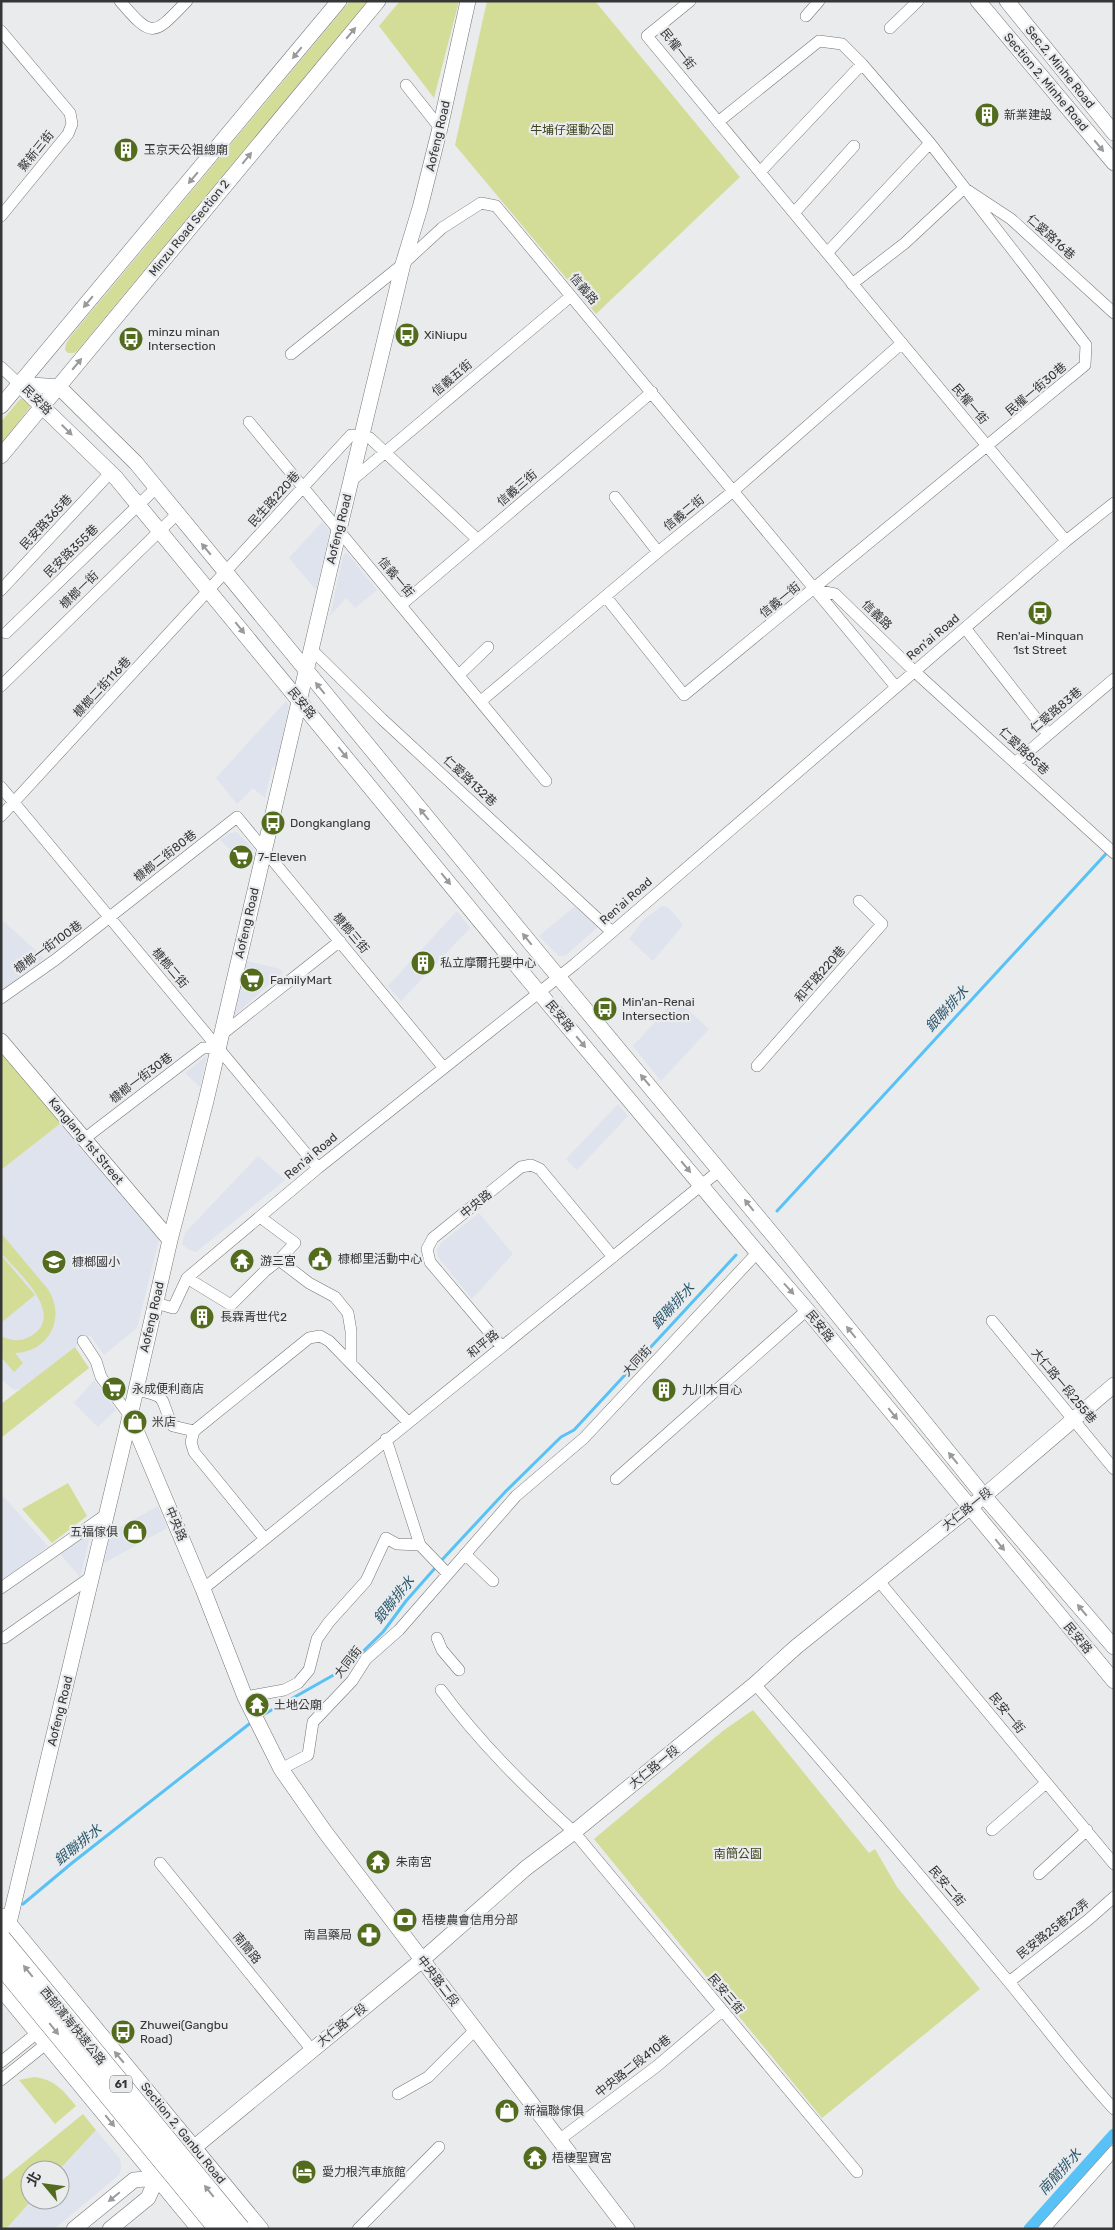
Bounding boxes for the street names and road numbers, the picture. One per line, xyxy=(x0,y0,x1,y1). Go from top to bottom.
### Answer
street label: Sec.2, Minhe Road xyxy=(1022,23,1098,111)
street label: 民權一街 xyxy=(658,26,698,72)
street label: Section 2, Minhe Road xyxy=(1001,30,1091,134)
street label: Aofeng Road xyxy=(423,99,453,173)
street label: 鰲新三街 xyxy=(15,128,57,174)
street label: Minzu Road Section 2 xyxy=(146,177,232,279)
street label: 仁愛路16巷 xyxy=(1024,212,1078,262)
street label: 信義路 xyxy=(567,271,601,307)
street label: 信義五街 xyxy=(429,357,475,399)
street label: 民權一街30巷 xyxy=(1003,360,1069,418)
street label: 民權一街 xyxy=(949,381,991,427)
street label: 民安路 xyxy=(19,382,55,418)
street label: 信義三街 xyxy=(494,467,540,509)
street label: 民生路220巷 xyxy=(245,468,303,530)
street label: 民安路365巷 xyxy=(17,492,75,552)
street label: Aofeng Road xyxy=(324,492,354,566)
street label: 信義二街 xyxy=(661,492,707,534)
street label: 民安路355巷 xyxy=(41,522,101,580)
street label: 信義一街 xyxy=(375,554,417,600)
street label: 槺榔一街 xyxy=(57,568,101,612)
street label: 信義一街 xyxy=(757,579,803,621)
street label: 信義路 xyxy=(859,597,895,633)
street label: Ren'ai Road xyxy=(904,611,962,663)
street label: 槺榔二街116巷 xyxy=(70,654,134,720)
street label: 仁愛路83巷 xyxy=(1027,684,1085,736)
street label: 民安路 xyxy=(285,685,319,721)
street label: 仁愛路85巷 xyxy=(996,724,1052,778)
street label: 仁愛路132巷 xyxy=(441,753,499,809)
street label: 槺榔二街80巷 xyxy=(131,827,199,885)
street label: Ren'ai Road xyxy=(597,875,655,927)
street label: Aofeng Road xyxy=(232,886,262,960)
street label: 槺榔三街 xyxy=(330,910,372,956)
street label: 槺榔一街100巷 xyxy=(11,918,85,976)
street label: 和平路220巷 xyxy=(792,943,848,1005)
street label: 槺榔二街 xyxy=(149,945,191,991)
street label: 民安路 xyxy=(543,998,577,1034)
street label: 槺榔一街30巷 xyxy=(107,1050,175,1106)
street label: Kanglang 1st Street xyxy=(46,1095,126,1187)
street label: Ren'ai Road xyxy=(282,1130,340,1182)
street label: 中央路 xyxy=(458,1187,494,1221)
street label: Aofeng Road xyxy=(137,1280,167,1354)
street label: 民安路 xyxy=(803,1308,837,1344)
street label: 和平路 xyxy=(465,1327,501,1361)
street label: 大同街 xyxy=(620,1343,654,1379)
street label: 大仁路一段255巷 xyxy=(1029,1346,1099,1426)
street label: 大仁路一段 xyxy=(939,1485,995,1533)
street label: 中央路 xyxy=(163,1505,189,1543)
street label: 民安路 xyxy=(1061,1620,1095,1656)
street label: 大同街 xyxy=(331,1644,365,1680)
street label: Aofeng Road xyxy=(45,1674,75,1748)
street label: 民安一街 xyxy=(986,1690,1028,1736)
street label: 大仁路一段 xyxy=(626,1743,682,1791)
street label: 民安二街 xyxy=(926,1863,968,1909)
street label: 民安路25巷22弄 xyxy=(1014,1896,1092,1962)
street label: 南簡路 xyxy=(230,1930,264,1966)
street label: 中央路二段 xyxy=(414,1953,462,2009)
street label: 民安三街 xyxy=(705,1971,747,2017)
street label: 西部濱海快速公路 xyxy=(37,1984,109,2068)
street label: 大仁路一段 xyxy=(314,2001,370,2049)
street label: 中央路二段410巷 xyxy=(592,2032,674,2100)
road number: 61 xyxy=(110,2076,132,2092)
street label: Section 2, Ganbu Road xyxy=(138,2080,228,2186)

